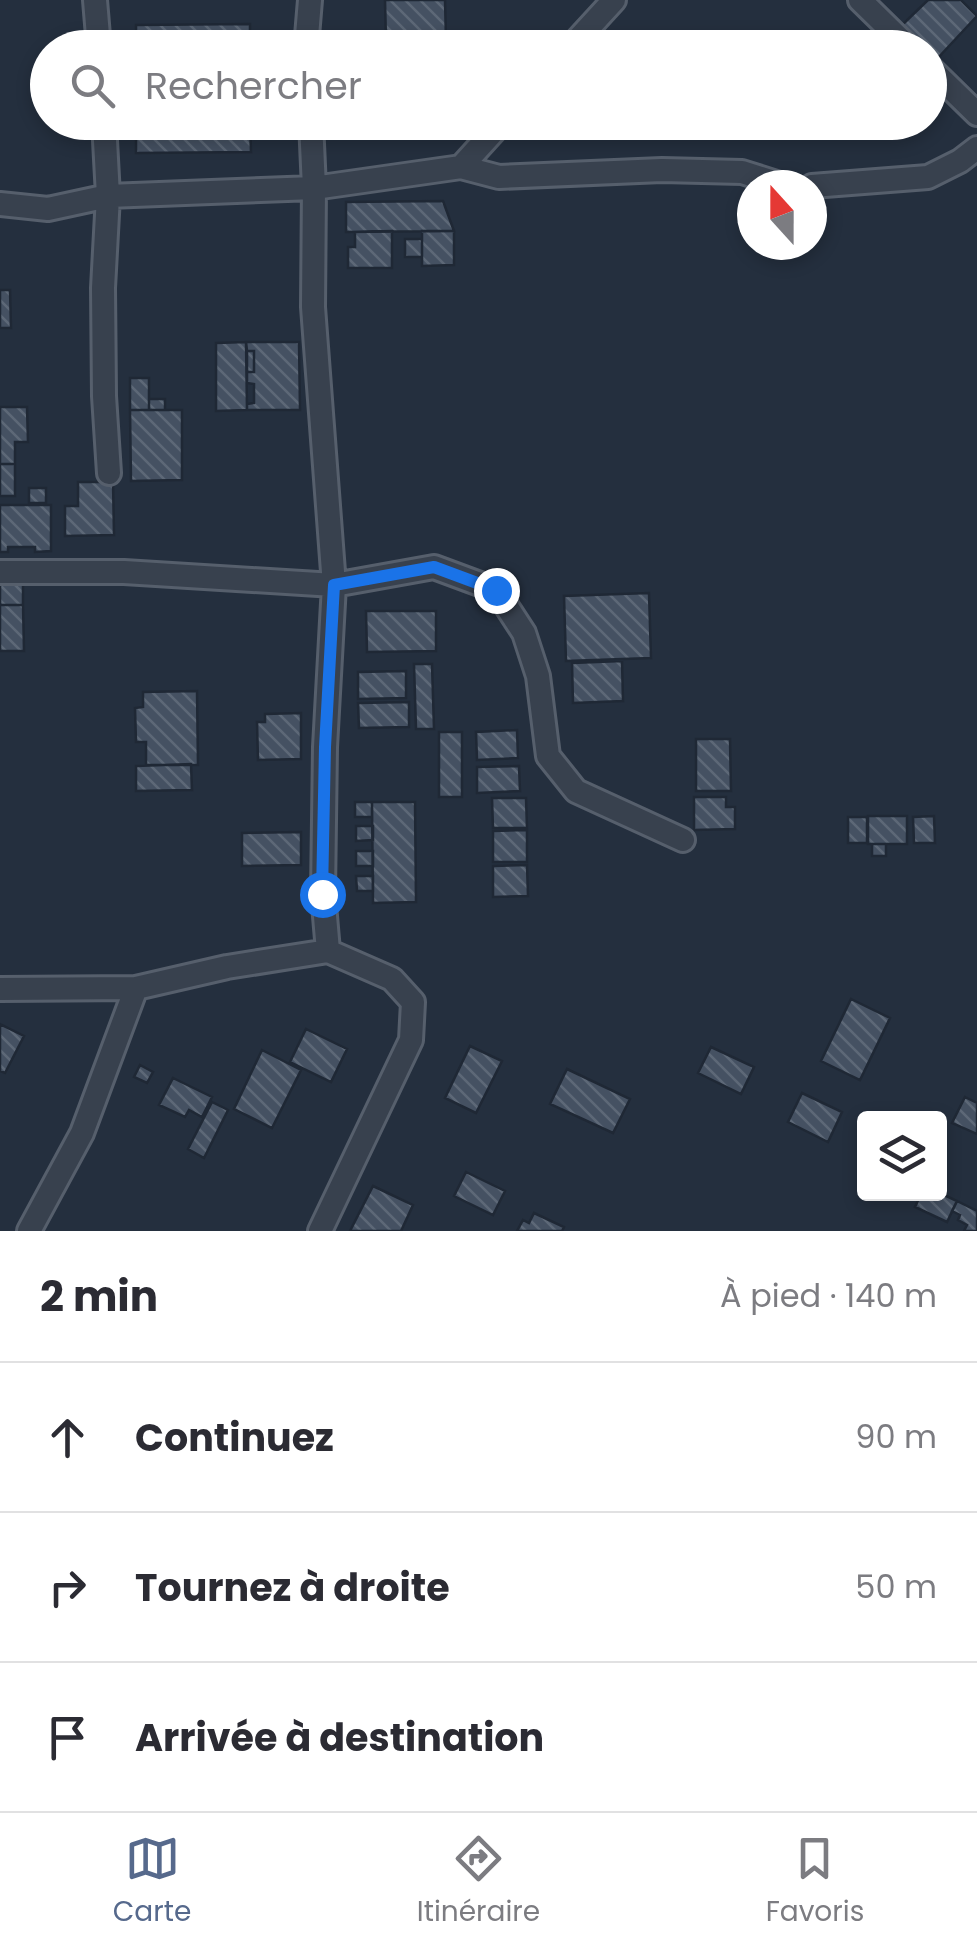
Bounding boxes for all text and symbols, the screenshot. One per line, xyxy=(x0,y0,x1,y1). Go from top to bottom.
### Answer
search box xyxy=(30,30,947,140)
icon: search xyxy=(65,58,120,113)
text: Rechercher xyxy=(145,59,362,112)
north arrow xyxy=(737,170,827,260)
route end xyxy=(474,568,520,614)
route start xyxy=(300,872,346,918)
map controls xyxy=(857,1111,947,1201)
button: layers xyxy=(857,1111,947,1201)
text: 2 min xyxy=(40,1267,158,1326)
text: À pied · 140 m xyxy=(720,1273,937,1318)
icon: ahead xyxy=(40,1410,95,1465)
text: Continuez xyxy=(135,1411,334,1464)
text: 90 m xyxy=(855,1414,937,1459)
icon: right xyxy=(40,1560,95,1615)
text: Tournez à droite xyxy=(135,1561,450,1614)
text: 50 m xyxy=(855,1564,937,1609)
icon: arrive xyxy=(40,1710,95,1765)
text: Arrivée à destination xyxy=(135,1711,544,1764)
tab: Carte xyxy=(113,1831,191,1933)
tab: Itinéraire xyxy=(417,1831,540,1933)
tab: Favoris xyxy=(766,1831,864,1933)

